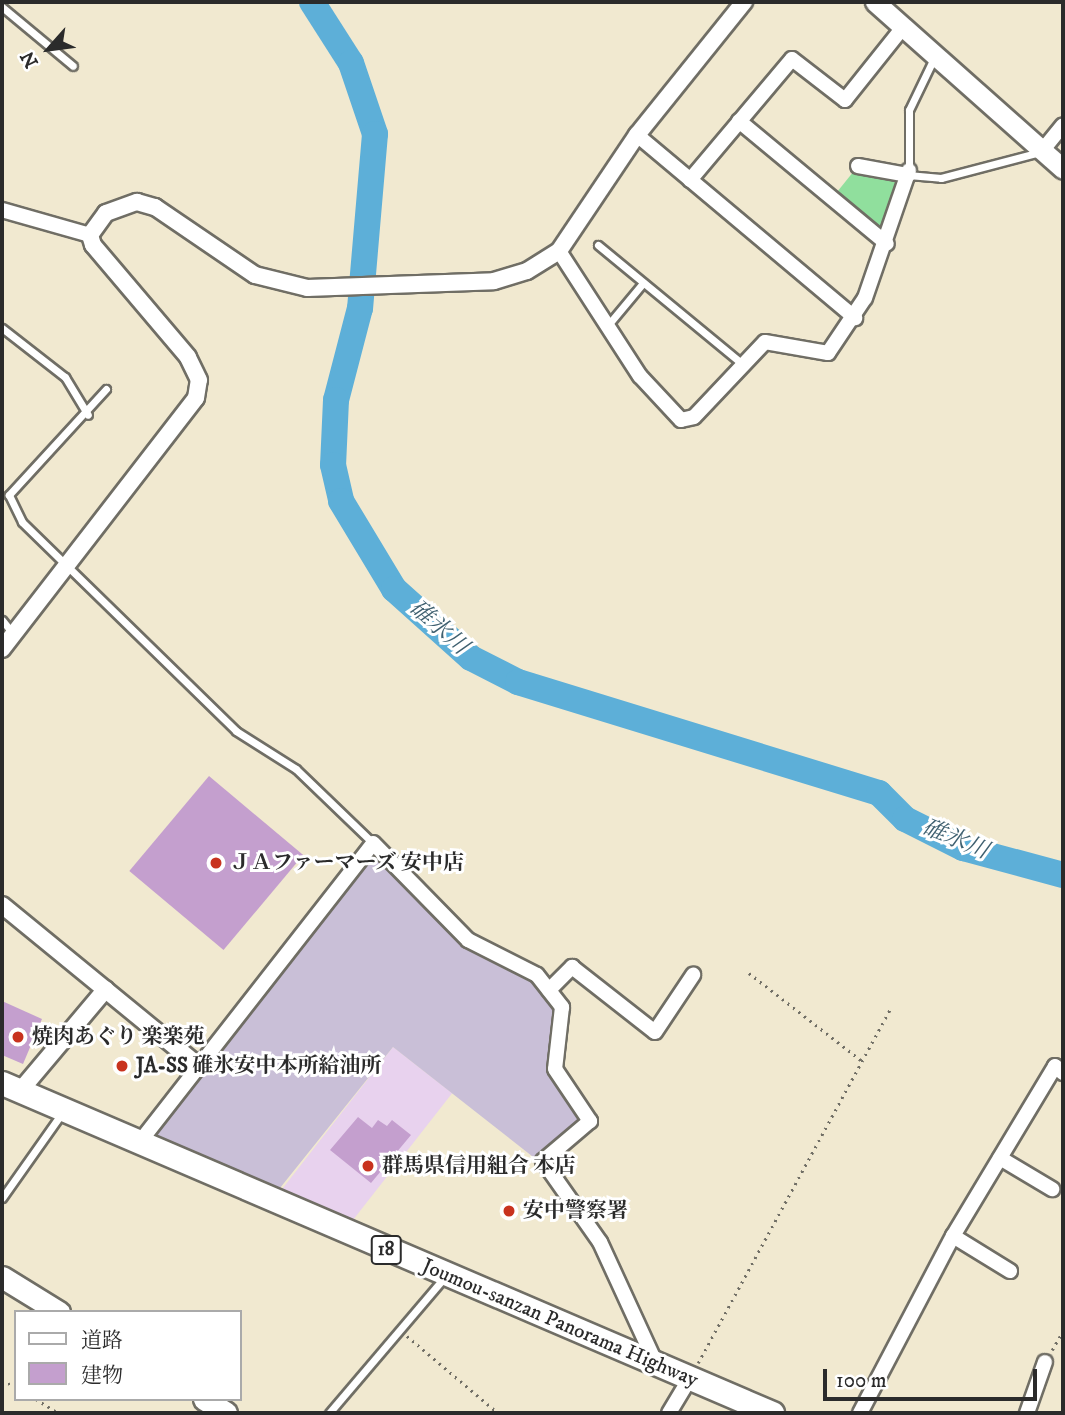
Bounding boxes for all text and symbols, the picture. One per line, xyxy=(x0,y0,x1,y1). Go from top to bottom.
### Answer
north arrow xyxy=(14,14,84,84)
text: N xyxy=(16,47,44,71)
water label: 碓氷川 xyxy=(403,595,473,661)
water label: 碓氷川 xyxy=(918,814,992,866)
place label: ＪＡファーマーズ 安中店 xyxy=(230,850,466,876)
marker: ＪＡファーマーズ 安中店 xyxy=(208,855,224,871)
place label: 焼肉あぐり 楽楽苑 xyxy=(32,1024,205,1050)
marker: 焼肉あぐり 楽楽苑 xyxy=(10,1029,26,1045)
place label: JA-SS 碓氷安中本所給油所 xyxy=(136,1053,381,1079)
marker: JA-SS 碓氷安中本所給油所 xyxy=(114,1058,130,1074)
place label: 群馬県信用組合 本店 xyxy=(382,1153,576,1179)
marker: 群馬県信用組合 本店 xyxy=(360,1158,376,1174)
place label: 安中警察署 xyxy=(523,1198,628,1224)
marker: 安中警察署 xyxy=(501,1203,517,1219)
road number: 18 xyxy=(370,1234,402,1266)
street label: Joumou-sanzan Panorama Highway xyxy=(418,1253,702,1393)
legend xyxy=(14,1310,242,1401)
text: 道路 xyxy=(81,1328,123,1354)
scale bar xyxy=(827,1356,1040,1400)
text: 建物 xyxy=(81,1363,123,1389)
text: 100 m xyxy=(836,1368,887,1394)

